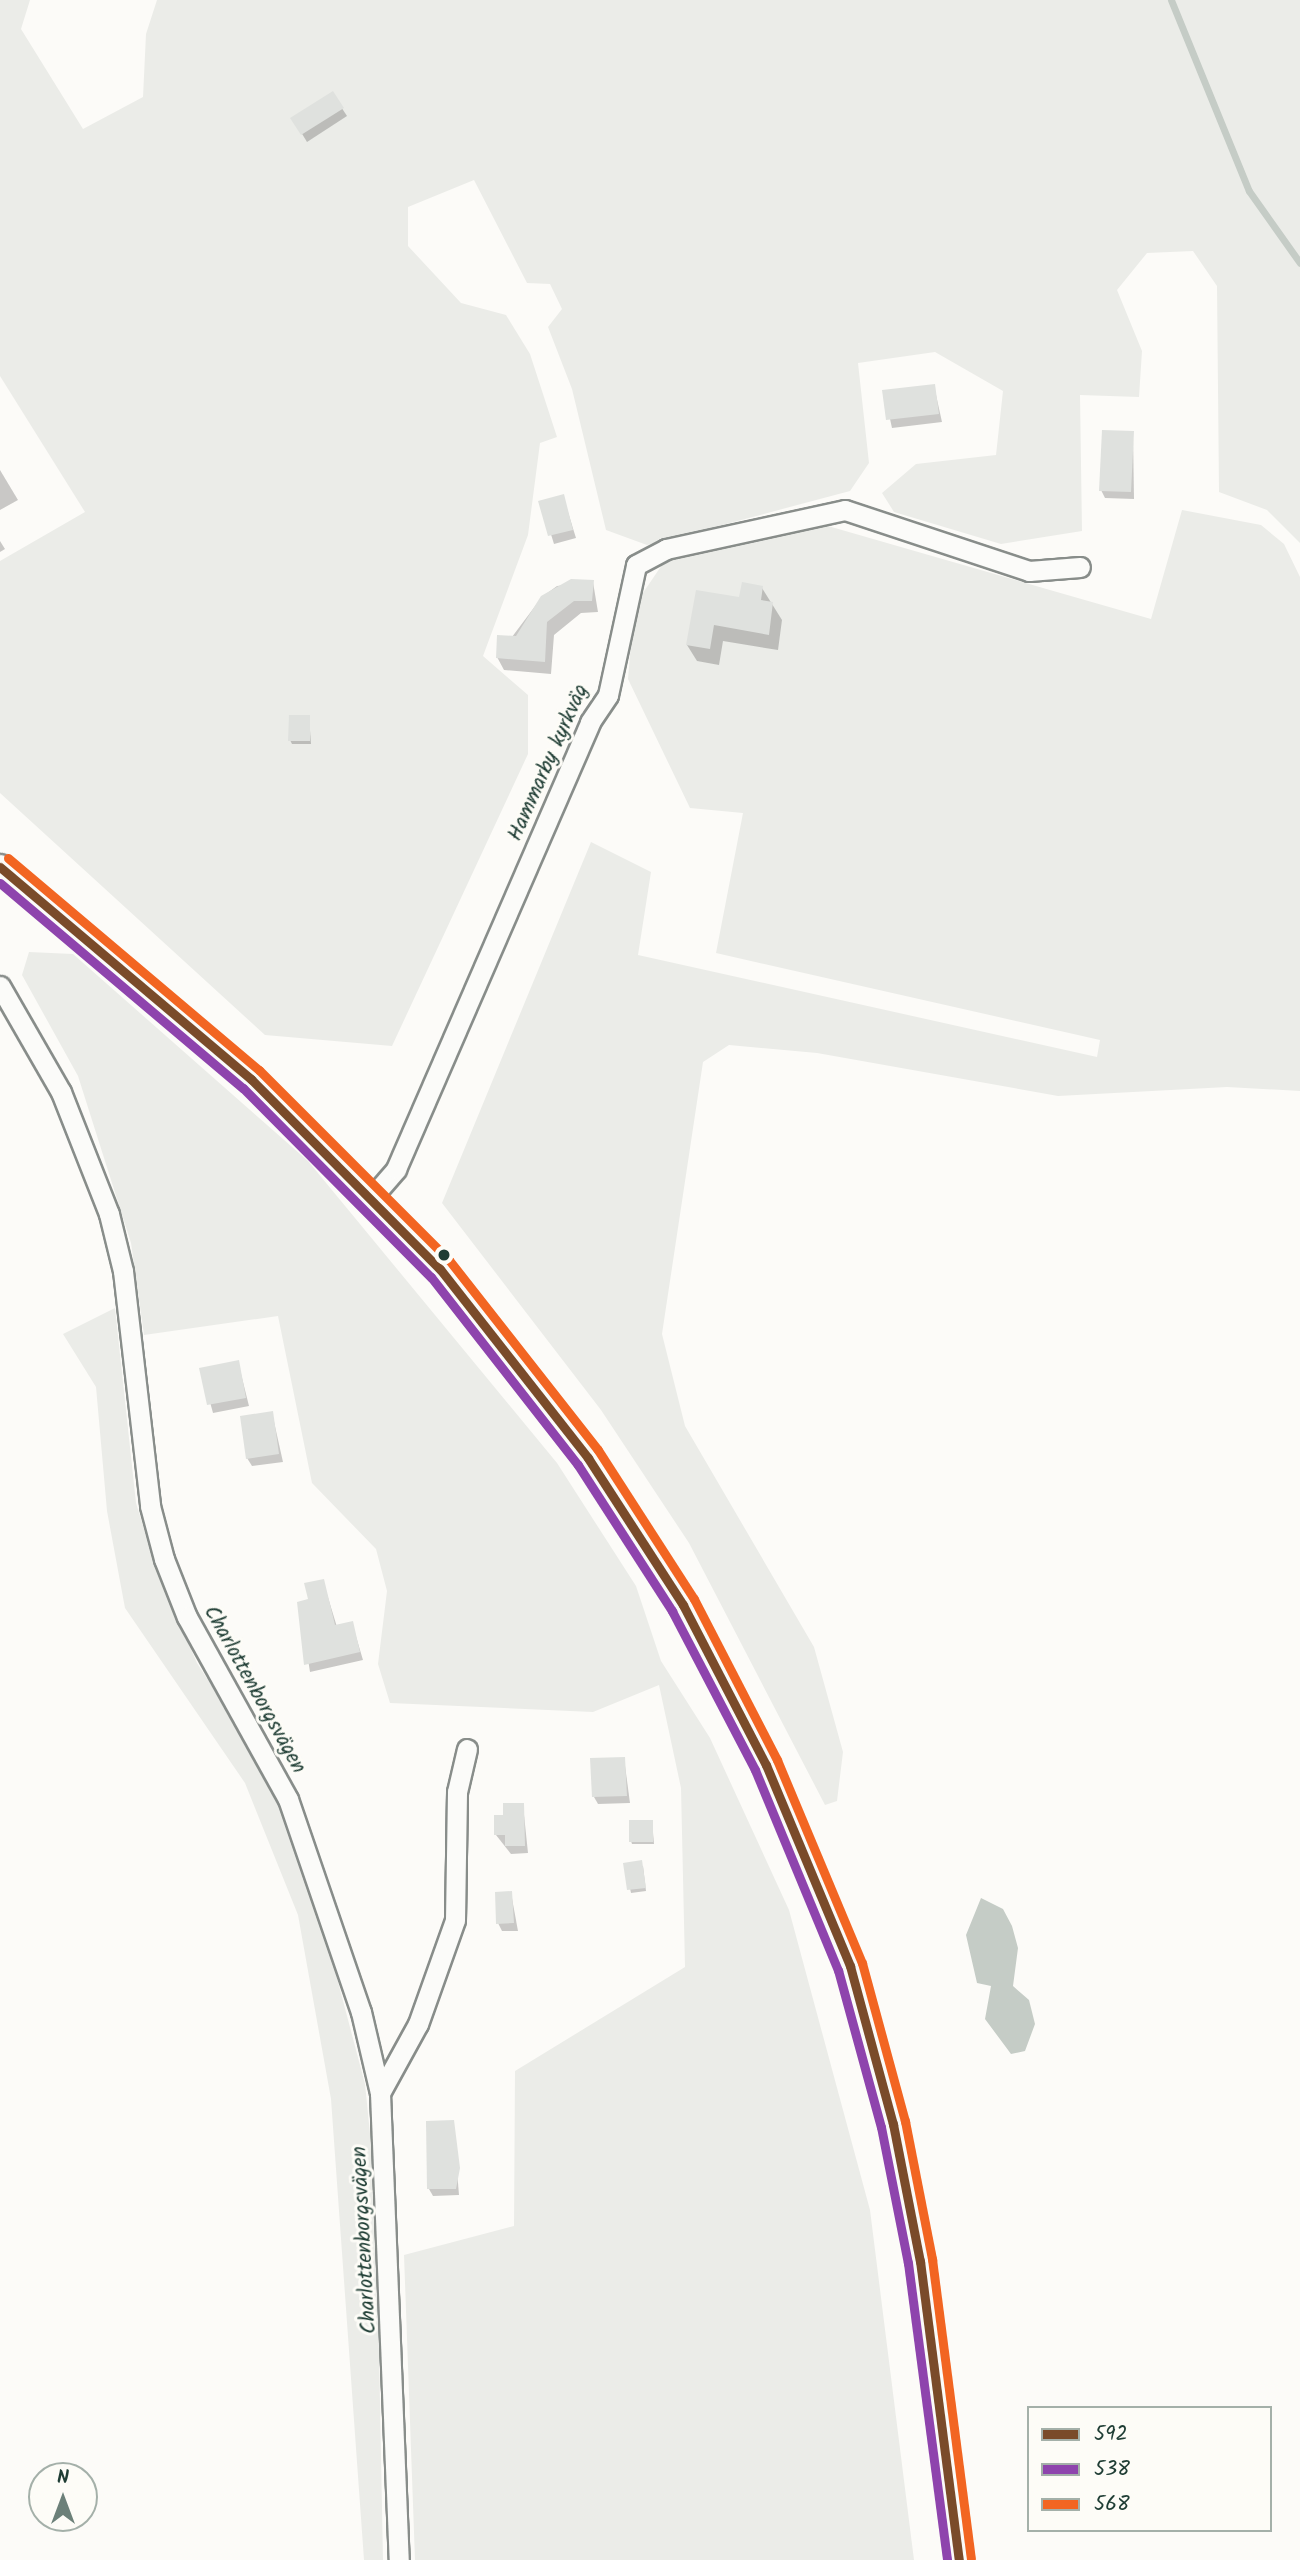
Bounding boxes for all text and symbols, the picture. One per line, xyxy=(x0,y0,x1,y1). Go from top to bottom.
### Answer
street label: Hammarby kyrkväg xyxy=(503,681,595,845)
unlabelled marker xyxy=(437,1248,451,1262)
street label: Charlottenborgsvägen xyxy=(197,1602,311,1778)
street label: Charlottenborgsvägen xyxy=(347,2145,383,2335)
legend xyxy=(1027,2406,1272,2532)
text: 592 xyxy=(1094,2418,1128,2451)
text: 538 xyxy=(1094,2453,1130,2486)
north arrow xyxy=(28,2462,98,2532)
text: N xyxy=(57,2463,69,2493)
text: 568 xyxy=(1094,2488,1130,2521)

